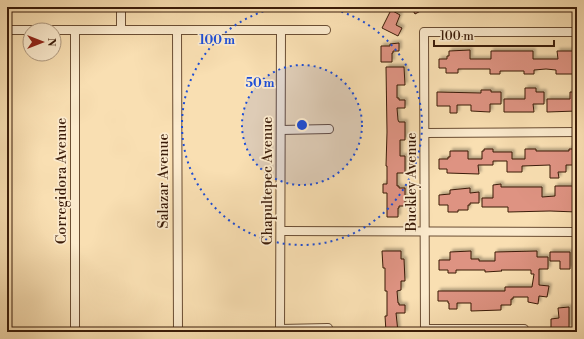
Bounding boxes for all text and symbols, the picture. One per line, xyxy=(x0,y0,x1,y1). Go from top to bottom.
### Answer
north arrow xyxy=(22,22,62,62)
scale bar xyxy=(434,22,554,48)
text: 100 m xyxy=(440,29,474,44)
text: 100 m xyxy=(199,33,235,48)
text: N xyxy=(44,38,58,47)
text: 50 m xyxy=(245,76,275,91)
street label: Chapultepec Avenue xyxy=(259,117,277,245)
street label: Corregidora Avenue xyxy=(53,118,71,244)
centre of rings xyxy=(295,118,309,132)
street label: Buckley Avenue xyxy=(403,132,421,233)
street label: Salazar Avenue xyxy=(155,133,173,229)

